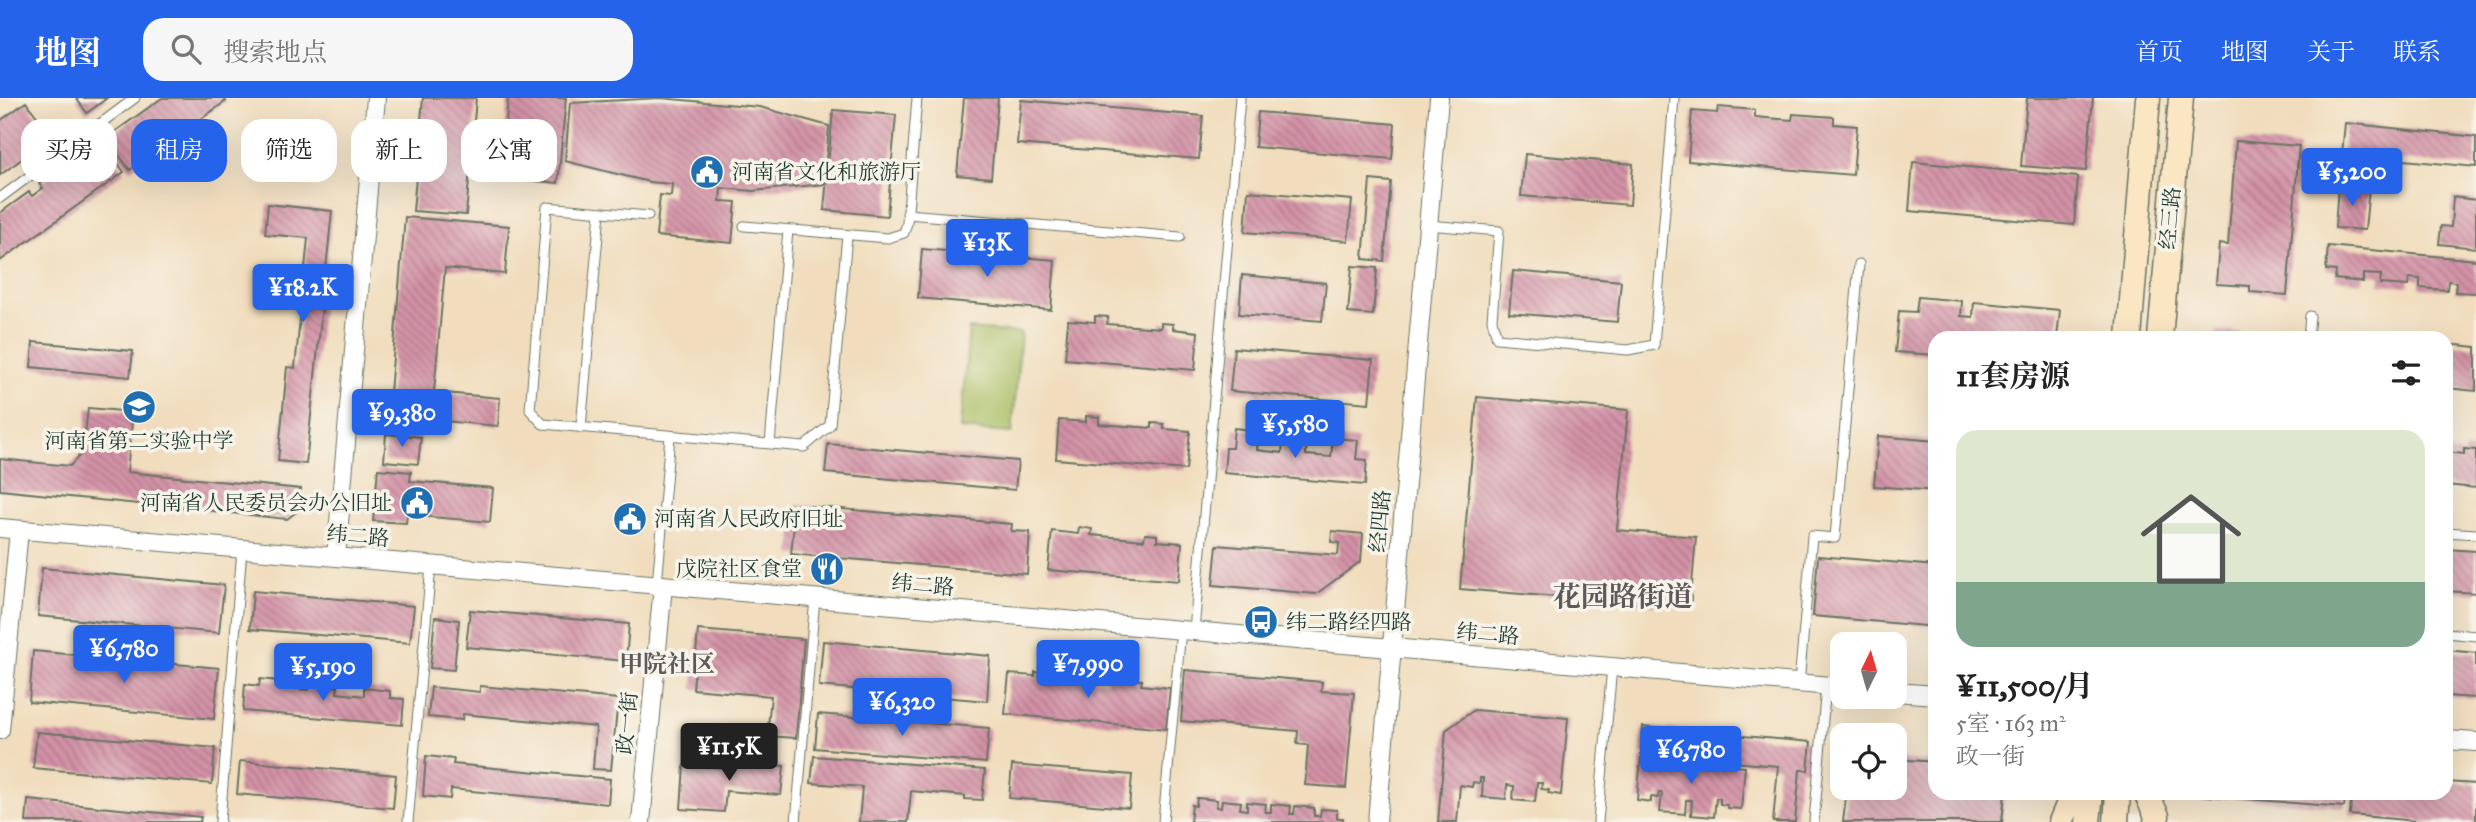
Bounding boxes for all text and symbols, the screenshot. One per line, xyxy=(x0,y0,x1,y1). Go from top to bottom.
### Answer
search box xyxy=(143,18,633,81)
icon: search xyxy=(167,30,205,68)
text: 地图 xyxy=(35,33,101,73)
text: 搜索地点 xyxy=(223,36,327,68)
text: 首页 xyxy=(2135,37,2183,67)
text: 地图 xyxy=(2221,37,2269,67)
text: 关于 xyxy=(2307,37,2355,67)
text: 联系 xyxy=(2393,37,2441,67)
chip: 买房 xyxy=(21,119,117,182)
chip: 租房 xyxy=(131,119,227,182)
chip: 筛选 xyxy=(241,119,337,182)
chip: 新上 xyxy=(351,119,447,182)
chip: 公寓 xyxy=(461,119,557,182)
pin: ¥5,200 xyxy=(2295,148,2409,208)
public building icon: 河南省文化和旅游厅 xyxy=(688,153,726,191)
text: ¥5,200 xyxy=(2317,157,2387,185)
place label: 河南省文化和旅游厅 xyxy=(732,159,921,185)
street label: 经三路 xyxy=(2154,185,2186,251)
pin: ¥13K xyxy=(946,220,1028,279)
text: ¥13K xyxy=(962,228,1012,256)
pin: ¥18.2K xyxy=(246,264,360,324)
text: ¥18.2K xyxy=(269,273,337,301)
icon: filters xyxy=(2387,354,2425,392)
text: 11套房源 xyxy=(1956,358,2070,394)
school or university icon: 河南省第二实验中学 xyxy=(120,388,158,426)
pin: ¥9,380 xyxy=(345,390,459,449)
text: ¥9,380 xyxy=(368,398,436,426)
pin: ¥5,580 xyxy=(1238,400,1352,460)
text: ¥5,580 xyxy=(1261,409,1329,437)
place label: 河南省第二实验中学 xyxy=(45,428,234,454)
icon: home xyxy=(2128,476,2254,602)
public building icon: 河南省人民委员会办公旧址 xyxy=(398,484,436,522)
street label: 经四路 xyxy=(1364,488,1396,554)
place label: 河南省人民委员会办公旧址 xyxy=(140,490,392,516)
public building icon: 河南省人民政府旧址 xyxy=(611,500,649,538)
place label: 河南省人民政府旧址 xyxy=(654,506,843,532)
street label: 纬二路 xyxy=(325,520,391,552)
restaurant icon: 戊院社区食堂 xyxy=(808,550,846,588)
place label: 戊院社区食堂 xyxy=(676,556,802,582)
street label: 纬二路 xyxy=(890,569,956,601)
district label: 花园路街道 xyxy=(1553,579,1693,614)
bus stop icon: 纬二路经四路 xyxy=(1242,603,1280,641)
place label: 纬二路经四路 xyxy=(1286,609,1412,635)
street label: 纬二路 xyxy=(1455,618,1521,650)
pin: ¥6,780 xyxy=(67,626,181,685)
north arrow xyxy=(1830,632,1908,709)
map controls xyxy=(1830,632,1907,800)
text: ¥6,780 xyxy=(89,634,159,662)
pin: ¥7,990 xyxy=(1031,640,1145,700)
pin: ¥5,190 xyxy=(266,644,380,703)
district label: 甲院社区 xyxy=(619,649,715,679)
text: ¥7,990 xyxy=(1053,649,1123,677)
text: ¥5,190 xyxy=(290,652,356,680)
text: ¥11,500/月 xyxy=(1956,668,2094,704)
pin: ¥6,320 xyxy=(845,678,959,738)
text: ¥6,320 xyxy=(869,687,935,715)
street label: 政一街 xyxy=(611,690,643,756)
text: 5室 · 163 m² xyxy=(1956,709,2066,737)
button: locate xyxy=(1830,723,1907,800)
pin: ¥11.5K xyxy=(672,724,786,783)
pin: ¥6,780 xyxy=(1634,726,1748,786)
text: ¥11.5K xyxy=(697,732,761,760)
text: ¥6,780 xyxy=(1656,735,1726,763)
text: 政一街 xyxy=(1956,742,2025,770)

